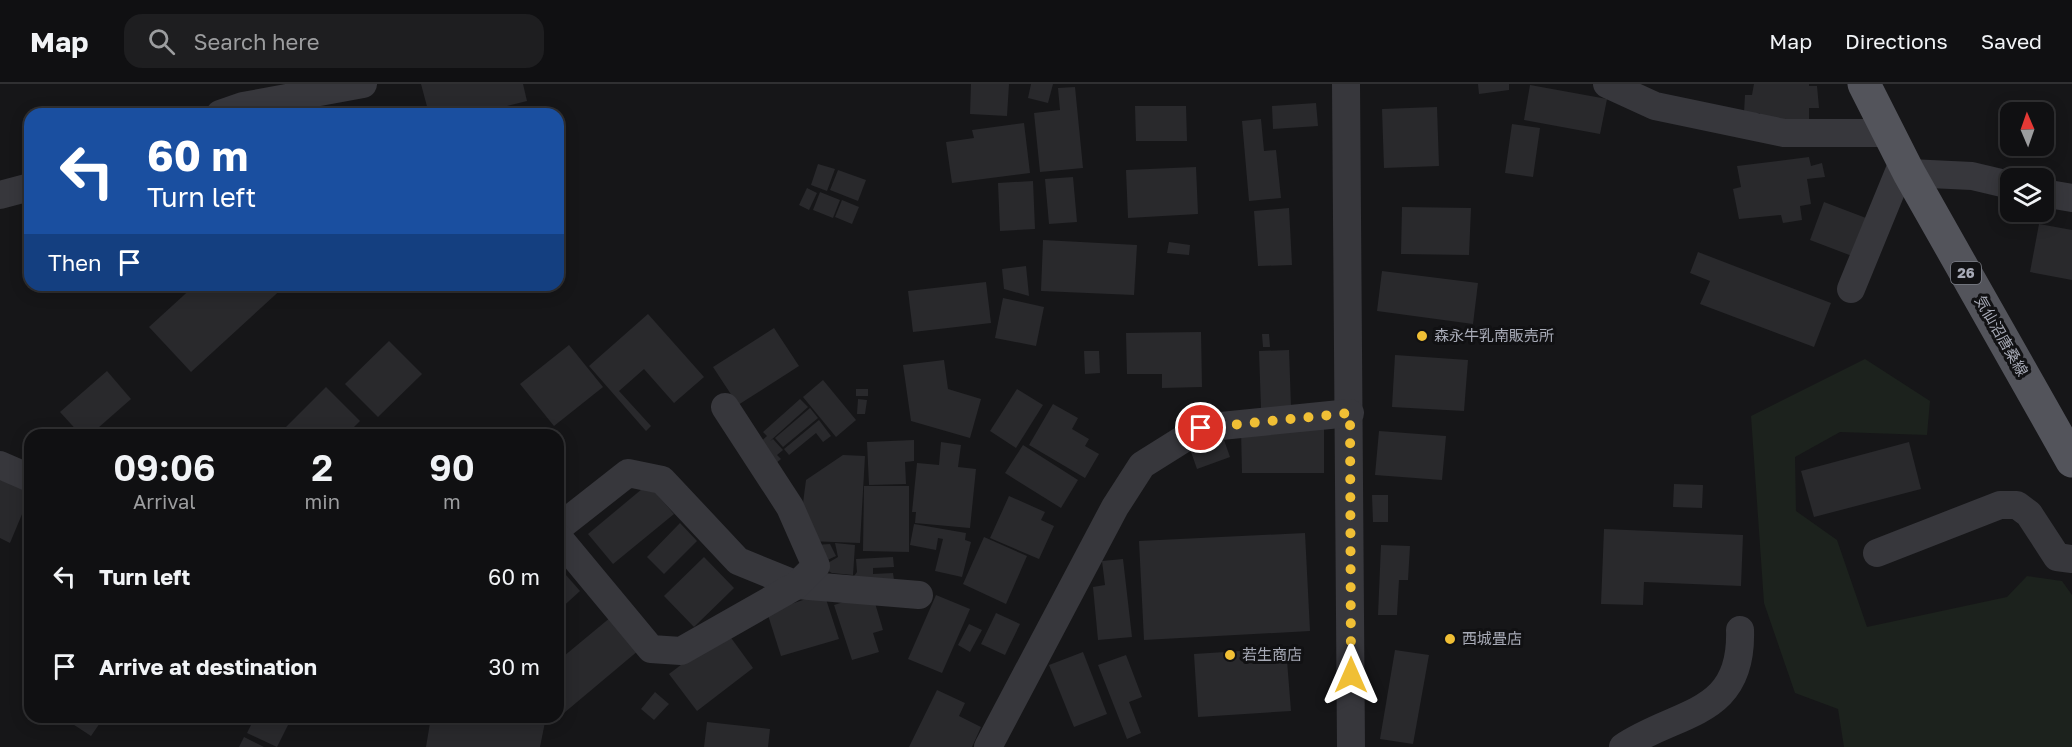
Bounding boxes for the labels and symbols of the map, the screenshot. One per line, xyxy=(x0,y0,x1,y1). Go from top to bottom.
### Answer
north arrow xyxy=(2000,102,2054,156)
road number: 26 xyxy=(1951,262,1981,284)
street label: 気仙沼唐桑線 xyxy=(1972,292,2032,379)
place label: 森永牛乳南販売所 xyxy=(1434,326,1554,344)
marker: 森永牛乳南販売所 xyxy=(1415,329,1429,343)
pin xyxy=(1175,402,1226,453)
place label: 西城畳店 xyxy=(1462,629,1522,647)
marker: 西城畳店 xyxy=(1443,632,1457,646)
position arrow xyxy=(1319,643,1383,707)
place label: 若生商店 xyxy=(1242,645,1302,663)
marker: 若生商店 xyxy=(1223,648,1237,662)

